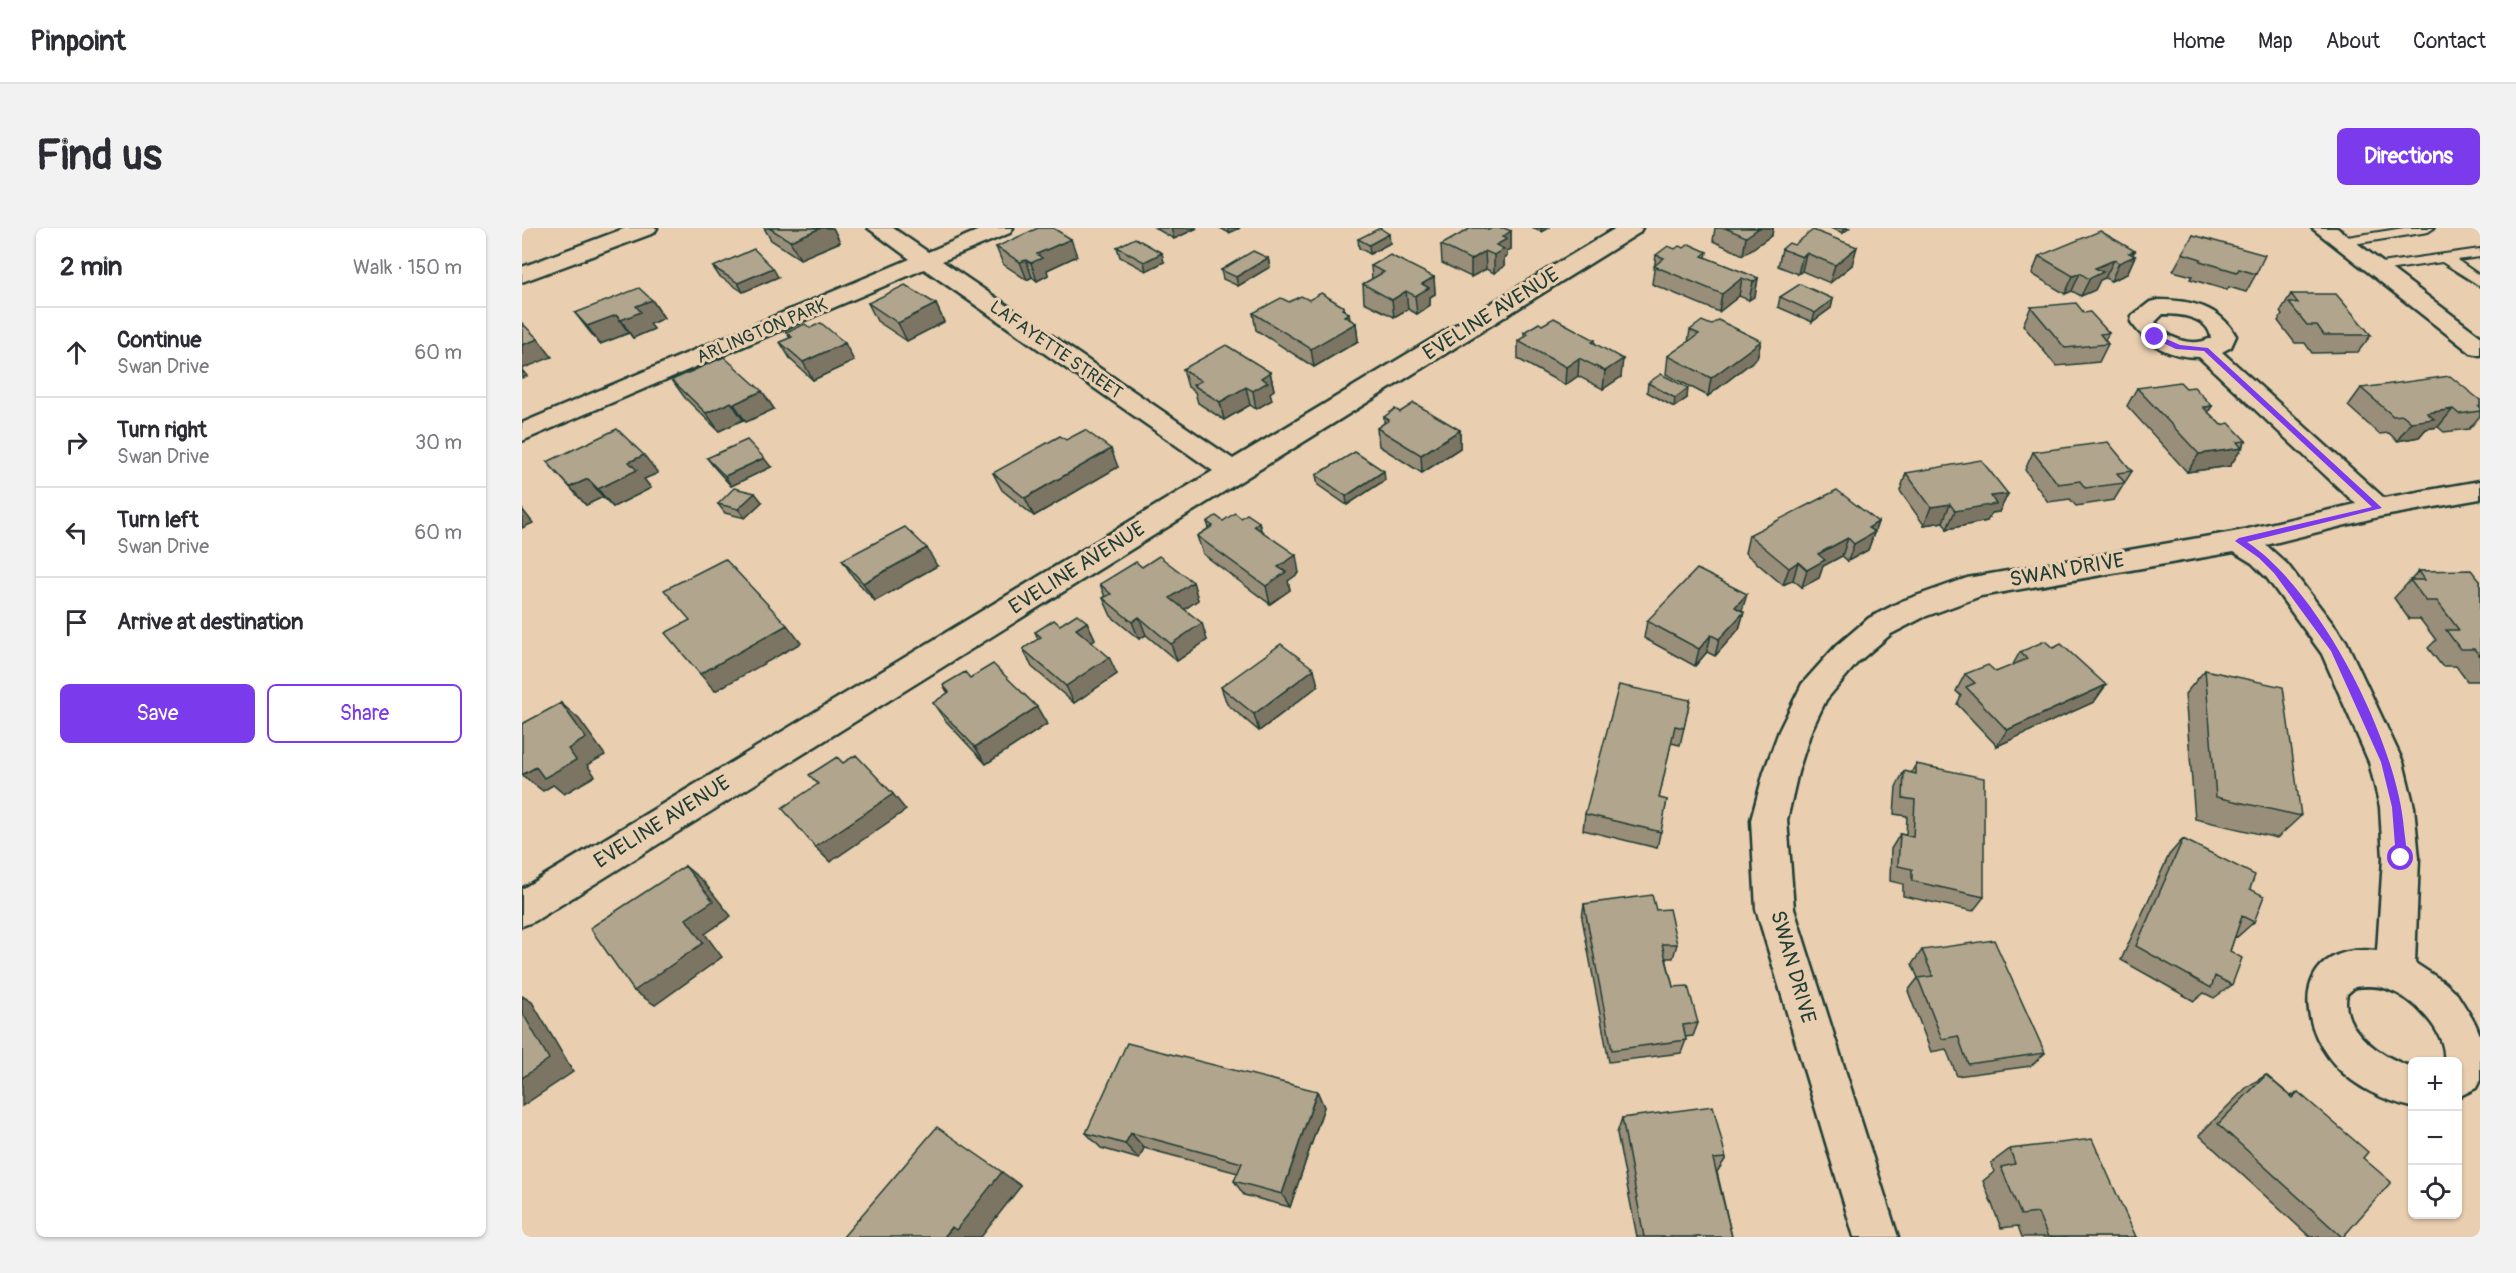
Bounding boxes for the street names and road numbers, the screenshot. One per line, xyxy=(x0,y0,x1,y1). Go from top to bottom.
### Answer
street label: EVELINE AVENUE xyxy=(1418,261,1564,367)
street label: ARLINGTON PARK xyxy=(693,293,831,369)
street label: LAFAYETTE STREET xyxy=(985,296,1127,404)
street label: EVELINE AVENUE xyxy=(1004,515,1150,621)
street label: SWAN DRIVE xyxy=(2008,547,2127,593)
street label: EVELINE AVENUE xyxy=(589,769,735,875)
street label: SWAN DRIVE xyxy=(1764,908,1822,1027)

